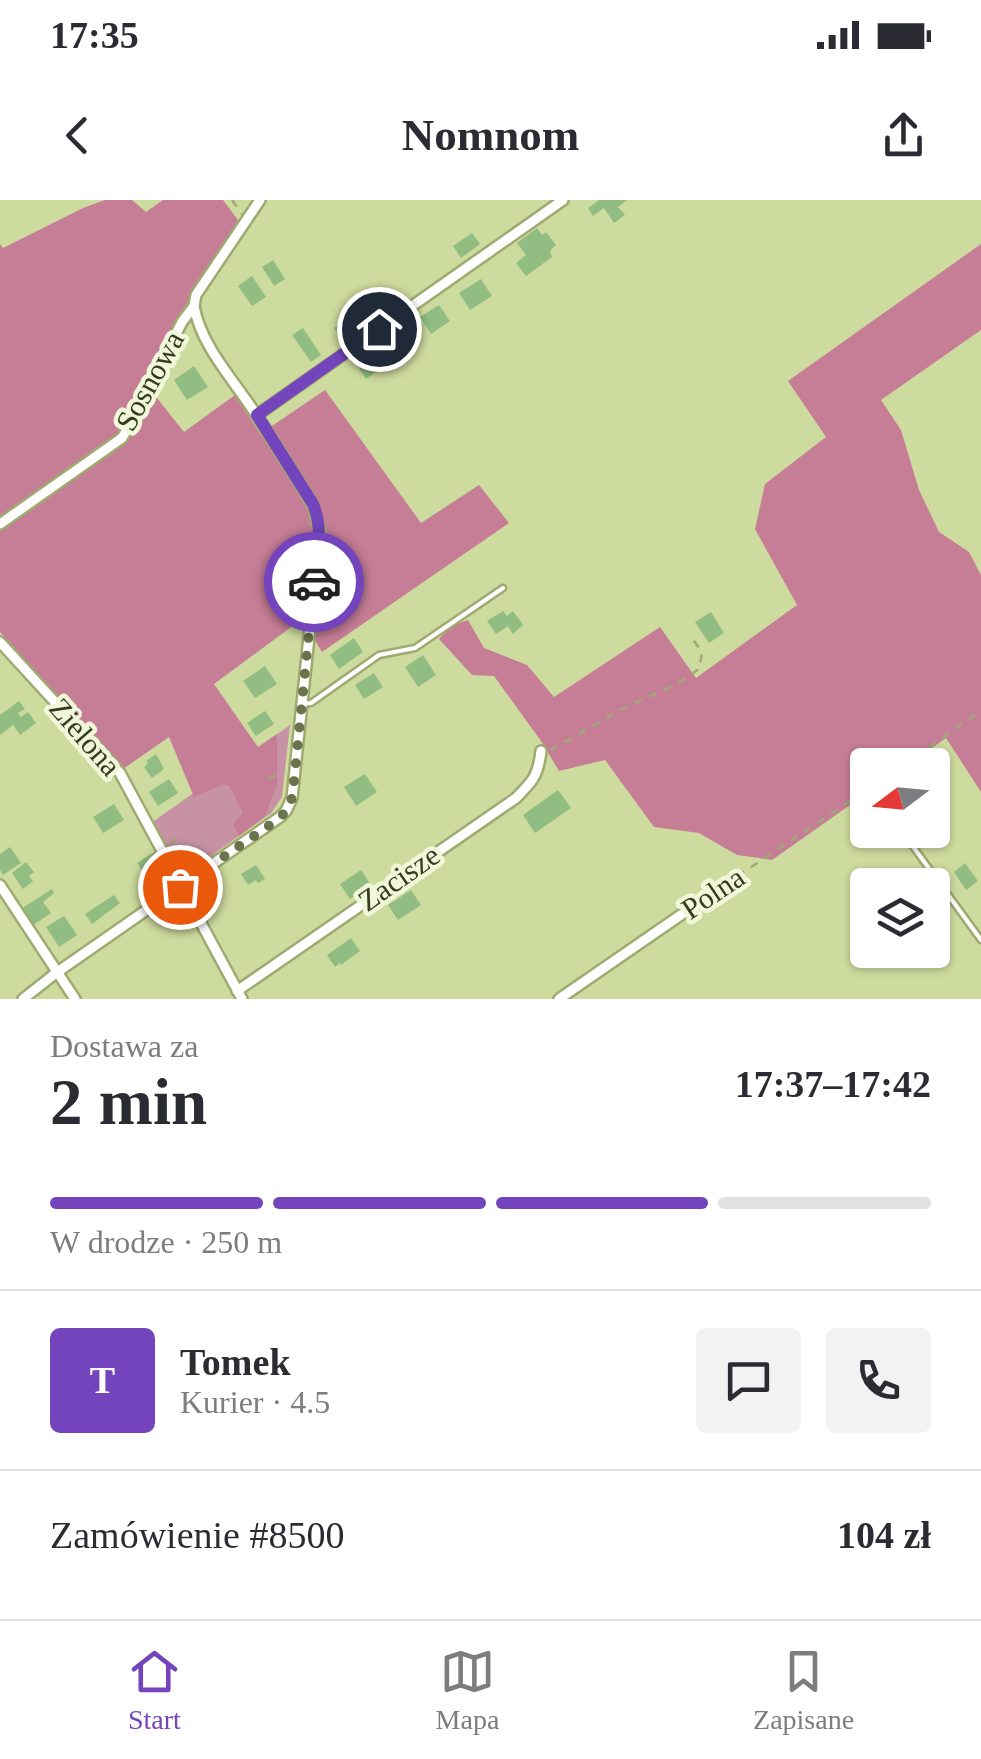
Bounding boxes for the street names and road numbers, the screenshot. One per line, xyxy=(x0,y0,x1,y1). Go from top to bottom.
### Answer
street label: Sosnowa xyxy=(109,325,190,436)
street label: Zielona xyxy=(43,691,128,782)
street label: Zacisze xyxy=(352,838,446,917)
street label: Polna xyxy=(675,860,750,925)

